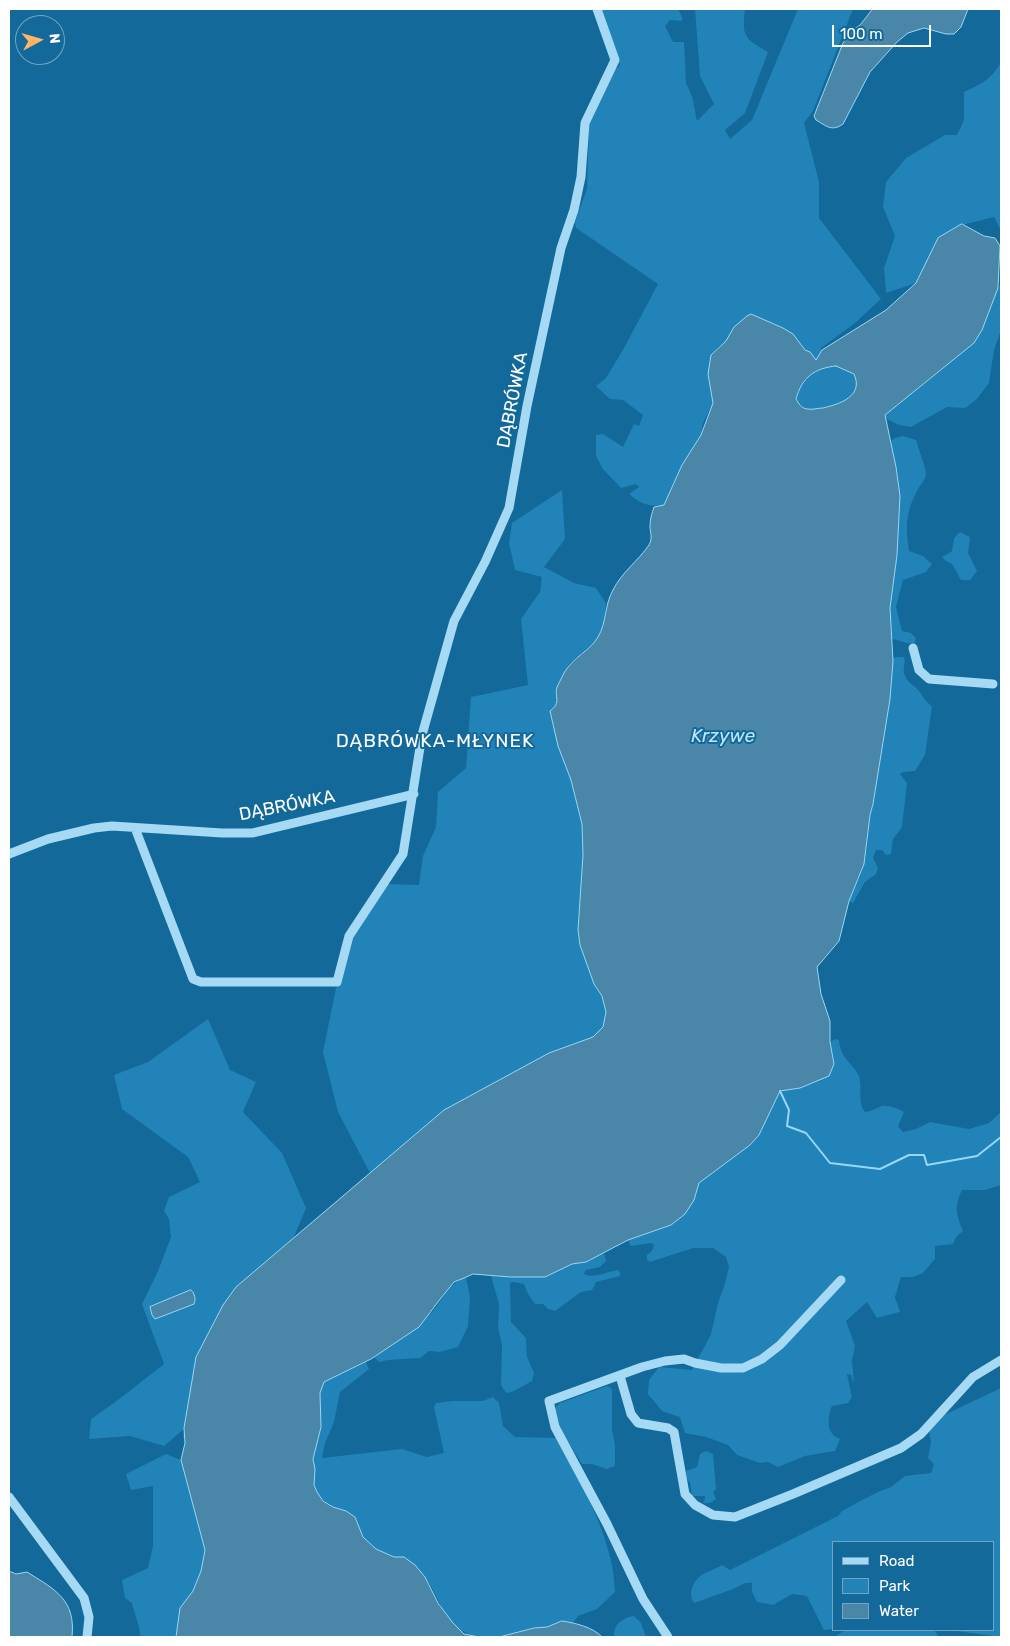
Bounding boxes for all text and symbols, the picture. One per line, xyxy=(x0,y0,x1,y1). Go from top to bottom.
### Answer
north arrow xyxy=(15,15,65,65)
scale bar xyxy=(835,15,934,47)
text: 100 m xyxy=(840,25,882,43)
text: N xyxy=(45,33,63,44)
street label: DĄBRÓWKA xyxy=(493,350,533,450)
water label: Krzywe xyxy=(691,726,755,748)
district label: DĄBRÓWKA-MŁYNEK xyxy=(334,731,536,753)
street label: DĄBRÓWKA xyxy=(237,786,337,826)
legend xyxy=(832,1541,995,1631)
text: Road xyxy=(879,1552,915,1570)
text: Park xyxy=(879,1577,910,1595)
text: Water xyxy=(879,1602,919,1620)

